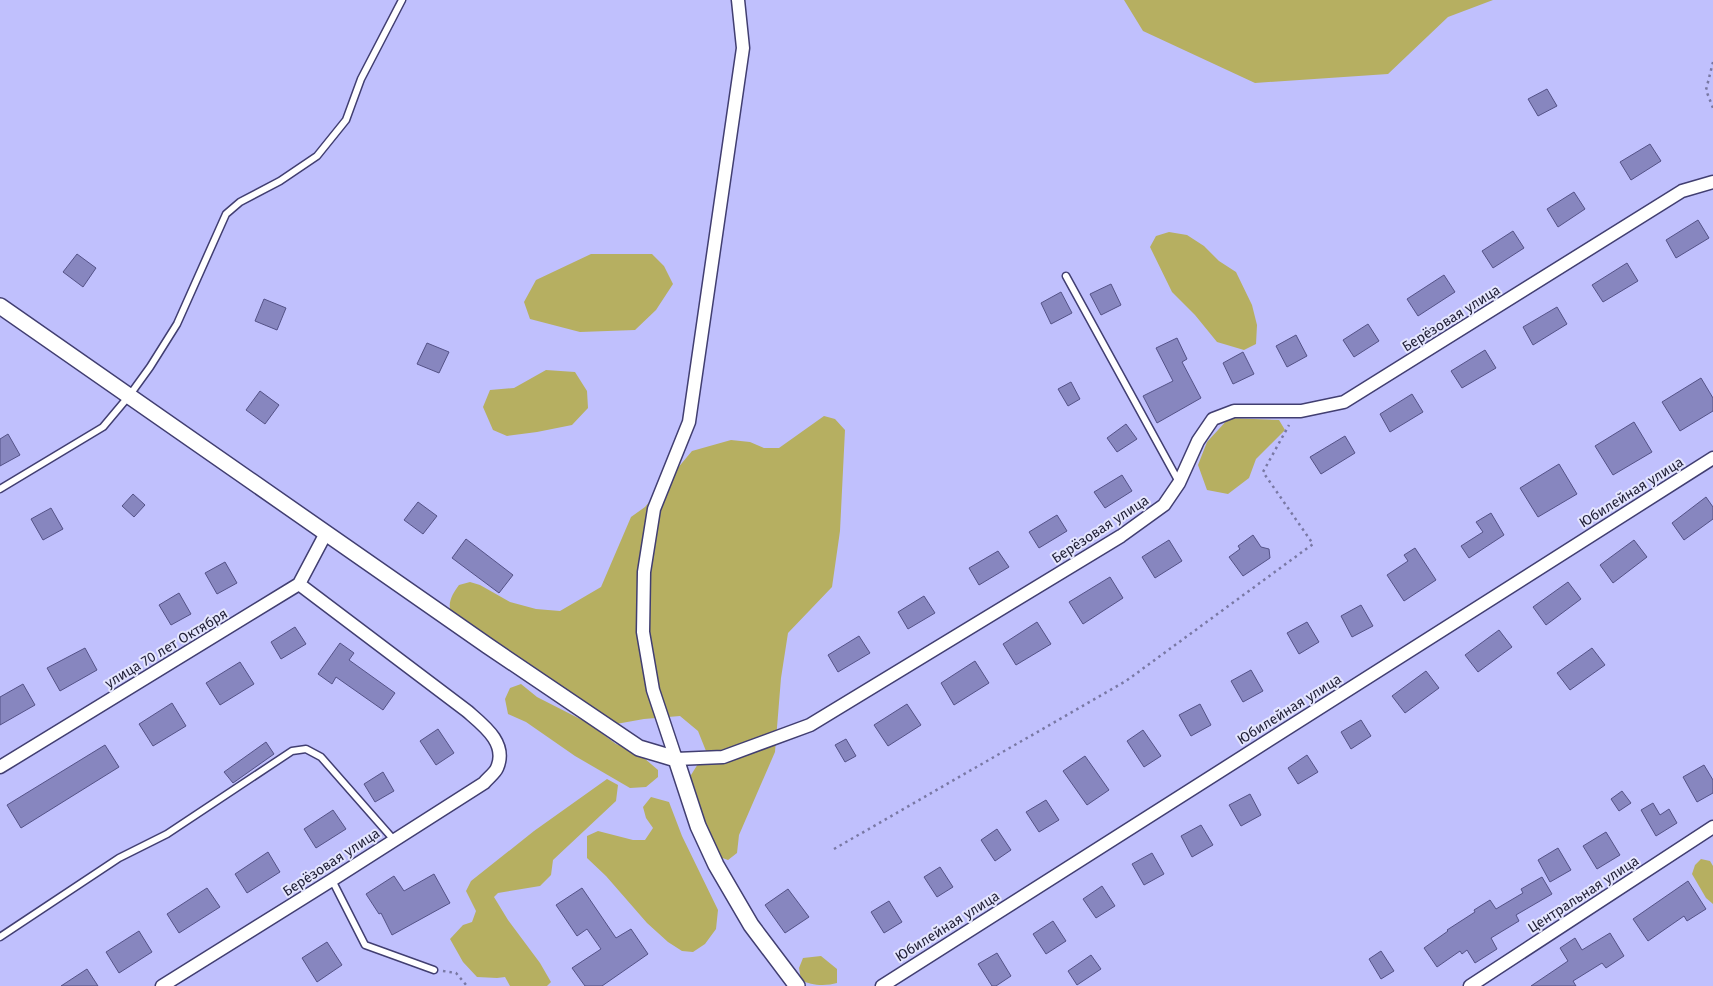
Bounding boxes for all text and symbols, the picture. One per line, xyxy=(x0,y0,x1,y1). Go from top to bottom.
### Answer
street label: Берёзовая улица xyxy=(1399,281,1503,355)
street label: Юбилейная улица xyxy=(1576,454,1686,531)
street label: Берёзовая улица xyxy=(1049,492,1152,567)
street label: улица 70 лет Октября xyxy=(102,605,231,692)
street label: Юбилейная улица xyxy=(1234,671,1344,748)
street label: Берёзовая улица xyxy=(280,825,383,900)
street label: Центральная улица xyxy=(1525,852,1642,937)
street label: Юбилейная улица xyxy=(892,888,1002,965)

